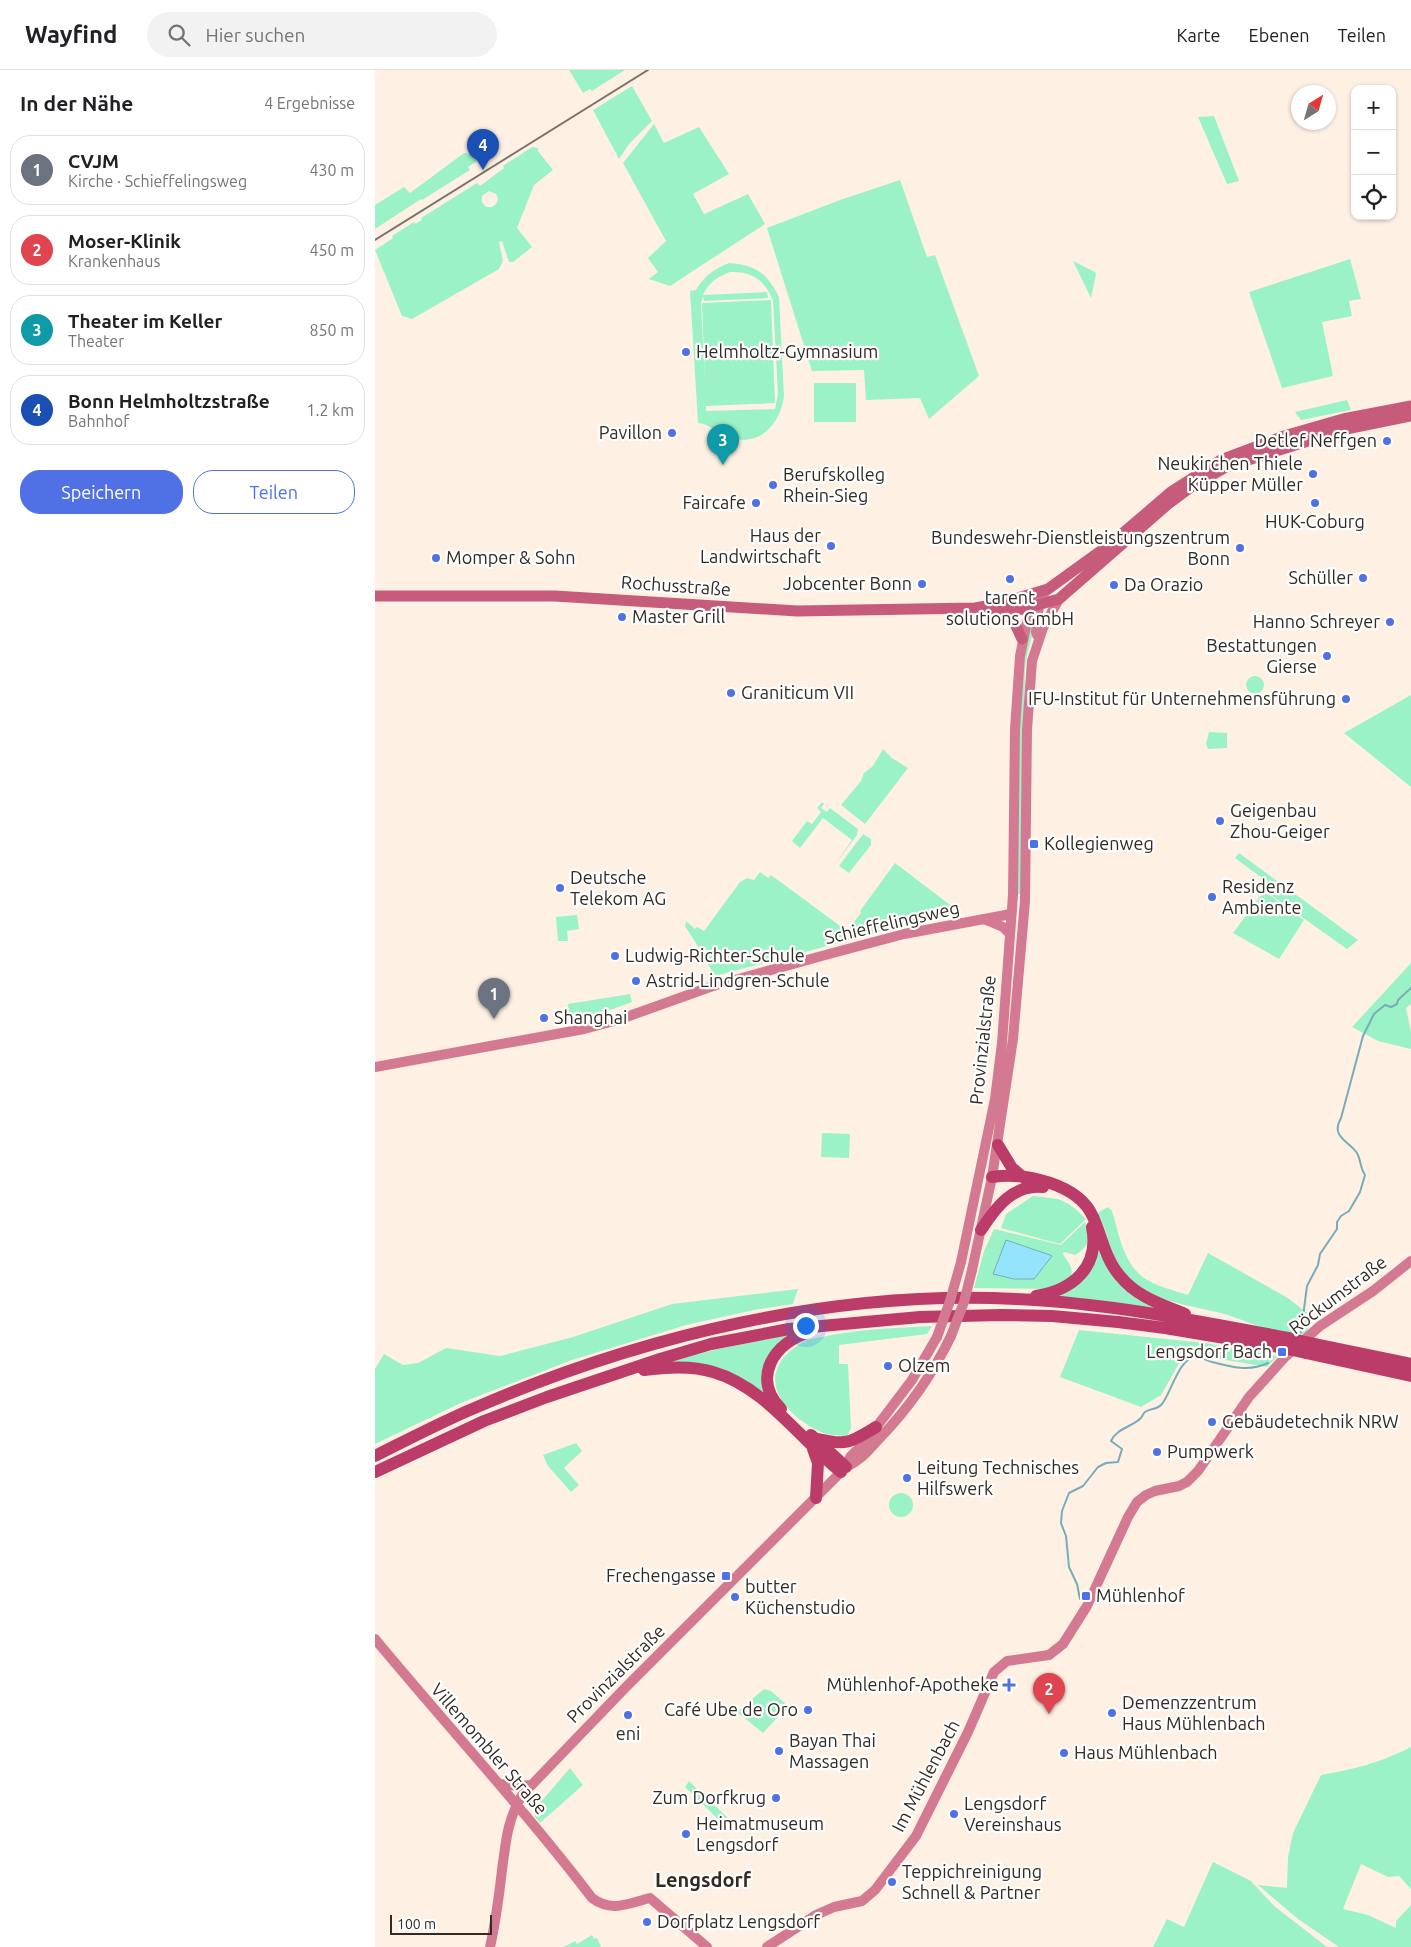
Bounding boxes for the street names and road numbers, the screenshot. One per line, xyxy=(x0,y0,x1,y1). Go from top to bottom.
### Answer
street label: Rochusstraße xyxy=(620,571,732,599)
street label: Schieffelingsweg xyxy=(822,897,961,947)
street label: Provinzialstraße xyxy=(965,974,999,1106)
street label: Röckumstraße xyxy=(1285,1251,1390,1337)
street label: Provinzialstraße xyxy=(562,1620,668,1726)
street label: Villemombler Straße xyxy=(427,1679,552,1818)
street label: Im Mühlenbach xyxy=(887,1716,963,1835)

